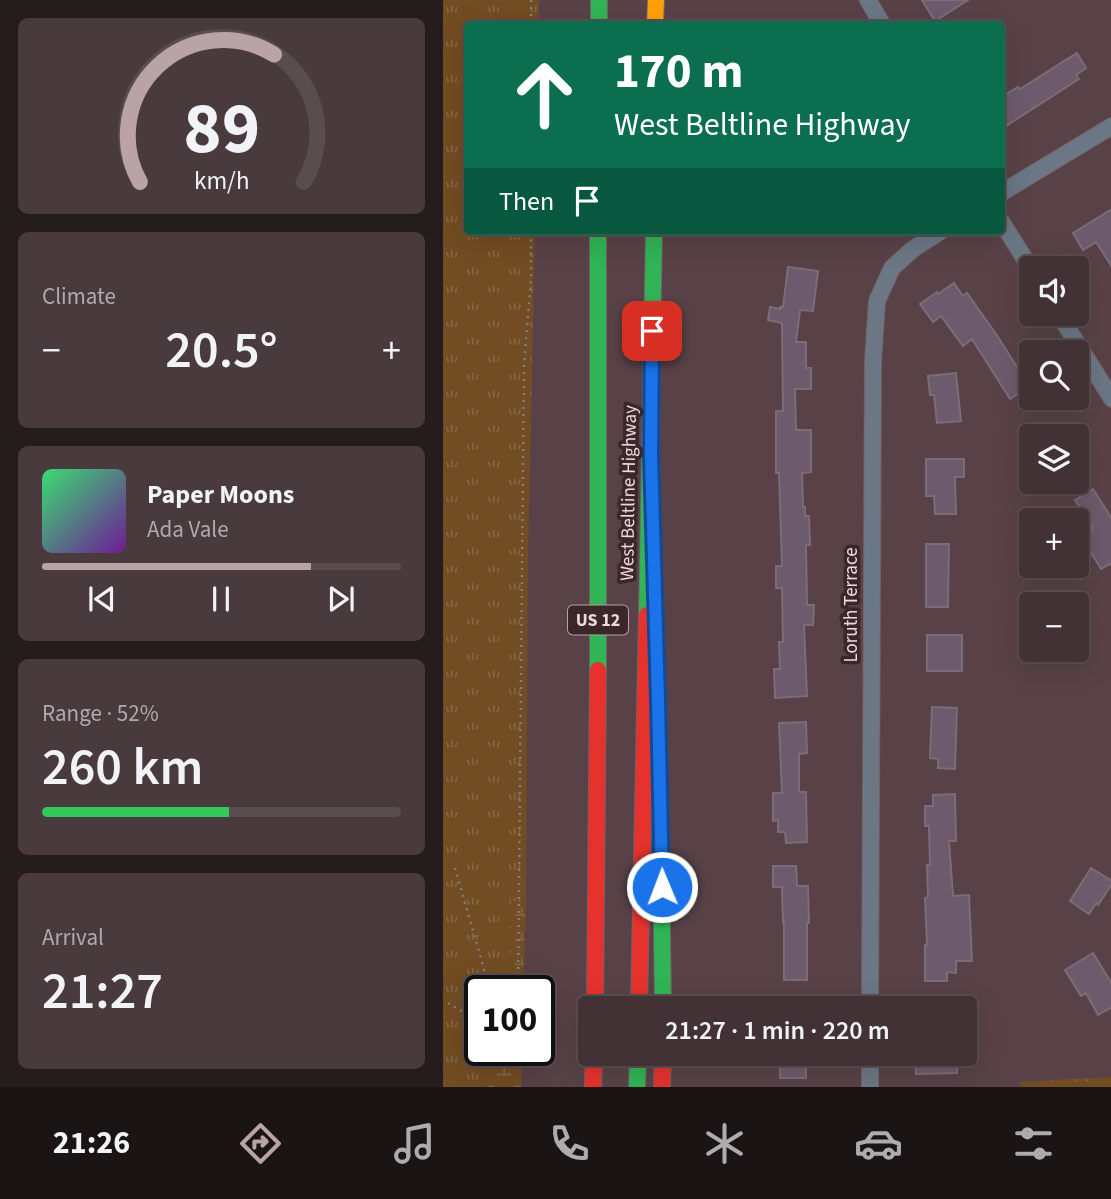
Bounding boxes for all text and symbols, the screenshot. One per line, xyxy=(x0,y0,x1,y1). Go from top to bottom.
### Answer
text: 170 m xyxy=(614,37,743,107)
icon: ahead xyxy=(499,49,590,140)
text: 89 xyxy=(183,77,260,181)
text: West Beltline Highway xyxy=(614,102,911,148)
text: km/h xyxy=(194,163,249,199)
icon: arrive xyxy=(568,182,606,220)
text: Then xyxy=(499,183,554,220)
map controls xyxy=(1019,256,1089,662)
button: sound xyxy=(1019,256,1089,326)
text: Climate xyxy=(42,280,116,313)
pin xyxy=(622,301,682,361)
icon: arrive xyxy=(633,312,671,350)
text: 20.5° xyxy=(165,314,278,388)
text: − xyxy=(42,324,61,378)
text: + xyxy=(382,324,401,378)
button: search xyxy=(1019,340,1089,410)
street label: West Beltline Highway xyxy=(614,405,644,581)
button: layers xyxy=(1019,424,1089,494)
text: Paper Moons xyxy=(147,476,294,513)
button: + xyxy=(1019,508,1089,578)
text: Ada Vale xyxy=(147,513,229,546)
street label: Loruth Terrace xyxy=(838,547,865,663)
icon: previous xyxy=(83,580,121,618)
icon: pause xyxy=(202,580,240,618)
icon: next xyxy=(322,580,360,618)
button: − xyxy=(1019,592,1089,662)
road number: US 12 xyxy=(568,606,628,634)
text: Range · 52% xyxy=(42,697,159,730)
text: 260 km xyxy=(42,731,203,805)
position arrow xyxy=(625,850,699,924)
text: Arrival xyxy=(42,921,104,954)
text: 21:27 xyxy=(42,955,163,1029)
speed limit sign: 100 xyxy=(464,975,555,1066)
text: 21:27 · 1 min · 220 m xyxy=(665,1012,890,1049)
icon: directions xyxy=(236,1119,285,1168)
icon: music xyxy=(390,1119,439,1168)
icon: phone xyxy=(545,1119,594,1168)
icon: climate xyxy=(700,1119,749,1168)
icon: car xyxy=(854,1119,903,1168)
icon: filters xyxy=(1009,1119,1058,1168)
text: 21:26 xyxy=(53,1120,130,1166)

